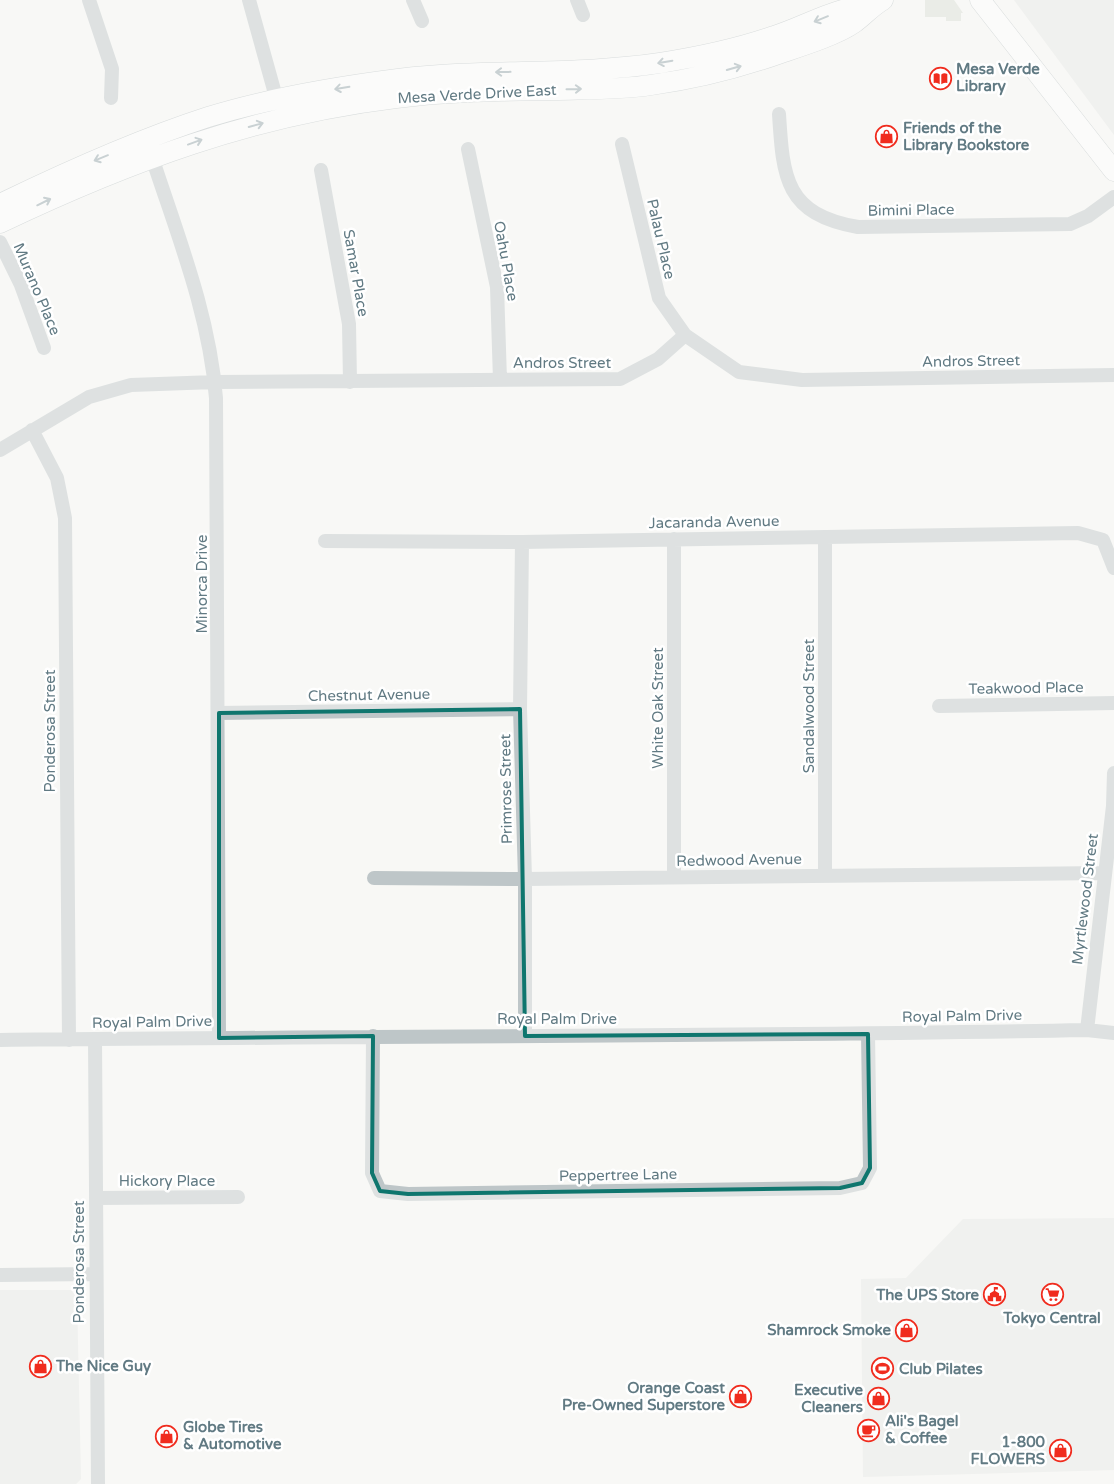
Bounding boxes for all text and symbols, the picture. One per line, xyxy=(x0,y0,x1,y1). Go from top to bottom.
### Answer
one-way arrow xyxy=(814,16,829,25)
one-way arrow xyxy=(657,57,673,67)
place label: Mesa Verde Library xyxy=(956,60,1040,96)
one-way arrow xyxy=(726,62,742,72)
library icon: Mesa Verde Library xyxy=(928,66,952,90)
one-way arrow xyxy=(495,67,511,76)
street label: Mesa Verde Drive East xyxy=(397,81,557,107)
one-way arrow xyxy=(334,83,350,93)
one-way arrow xyxy=(565,84,581,94)
one-way arrow xyxy=(248,119,264,129)
place label: Friends of the Library Bookstore xyxy=(903,119,1030,155)
shop icon: Friends of the Library Bookstore xyxy=(875,125,899,149)
one-way arrow xyxy=(186,137,202,146)
one-way arrow xyxy=(94,154,109,163)
one-way arrow xyxy=(36,197,51,206)
street label: Palau Place xyxy=(643,197,679,281)
street label: Bimini Place xyxy=(867,200,955,220)
street label: Oahu Place xyxy=(490,219,522,303)
street label: Samar Place xyxy=(339,228,373,318)
street label: Murano Place xyxy=(10,240,64,338)
street label: Andros Street xyxy=(922,351,1021,371)
street label: Andros Street xyxy=(513,354,611,372)
street label: Jacaranda Avenue xyxy=(649,512,779,532)
street label: Minorca Drive xyxy=(193,534,211,634)
street label: Sandalwood Street xyxy=(800,638,818,773)
street label: White Oak Street xyxy=(649,647,667,769)
street label: Ponderosa Street xyxy=(41,669,59,793)
street label: Teakwood Place xyxy=(968,678,1084,698)
street label: Chestnut Avenue xyxy=(308,685,430,705)
street label: Primrose Street xyxy=(496,733,516,844)
street label: Myrtlewood Street xyxy=(1068,832,1102,966)
street label: Redwood Avenue xyxy=(676,850,802,870)
street label: Royal Palm Drive xyxy=(902,1006,1022,1026)
street label: Royal Palm Drive xyxy=(497,1010,617,1028)
street label: Royal Palm Drive xyxy=(92,1012,212,1032)
street label: Peppertree Lane xyxy=(559,1165,677,1185)
street label: Hickory Place xyxy=(119,1172,215,1190)
street label: Ponderosa Street xyxy=(70,1200,88,1324)
public building icon: The UPS Store xyxy=(983,1283,1007,1307)
supermarket icon: Tokyo Central xyxy=(1040,1283,1064,1307)
place label: The UPS Store xyxy=(875,1286,980,1304)
place label: Tokyo Central xyxy=(1002,1309,1101,1328)
shop icon: Shamrock Smoke xyxy=(895,1318,919,1342)
place label: Shamrock Smoke xyxy=(767,1321,891,1339)
shop icon: The Nice Guy xyxy=(28,1354,52,1378)
place label: The Nice Guy xyxy=(55,1357,151,1376)
sports icon: Club Pilates xyxy=(871,1357,895,1381)
place label: Club Pilates xyxy=(899,1360,983,1378)
place label: Orange Coast Pre-Owned Superstore xyxy=(562,1379,726,1415)
place label: Executive Cleaners xyxy=(794,1381,863,1416)
shop icon: Orange Coast Pre-Owned Superstore xyxy=(729,1385,753,1409)
shop icon: Executive Cleaners xyxy=(867,1387,891,1411)
place label: Ali's Bagel & Coffee xyxy=(885,1412,959,1447)
place label: Globe Tires & Automotive xyxy=(183,1418,282,1453)
cafe icon: Ali's Bagel & Coffee xyxy=(857,1418,881,1442)
shop icon: Globe Tires & Automotive xyxy=(155,1424,179,1448)
place label: 1-800 FLOWERS xyxy=(970,1433,1046,1468)
shop icon: 1-800 FLOWERS xyxy=(1049,1439,1073,1463)

